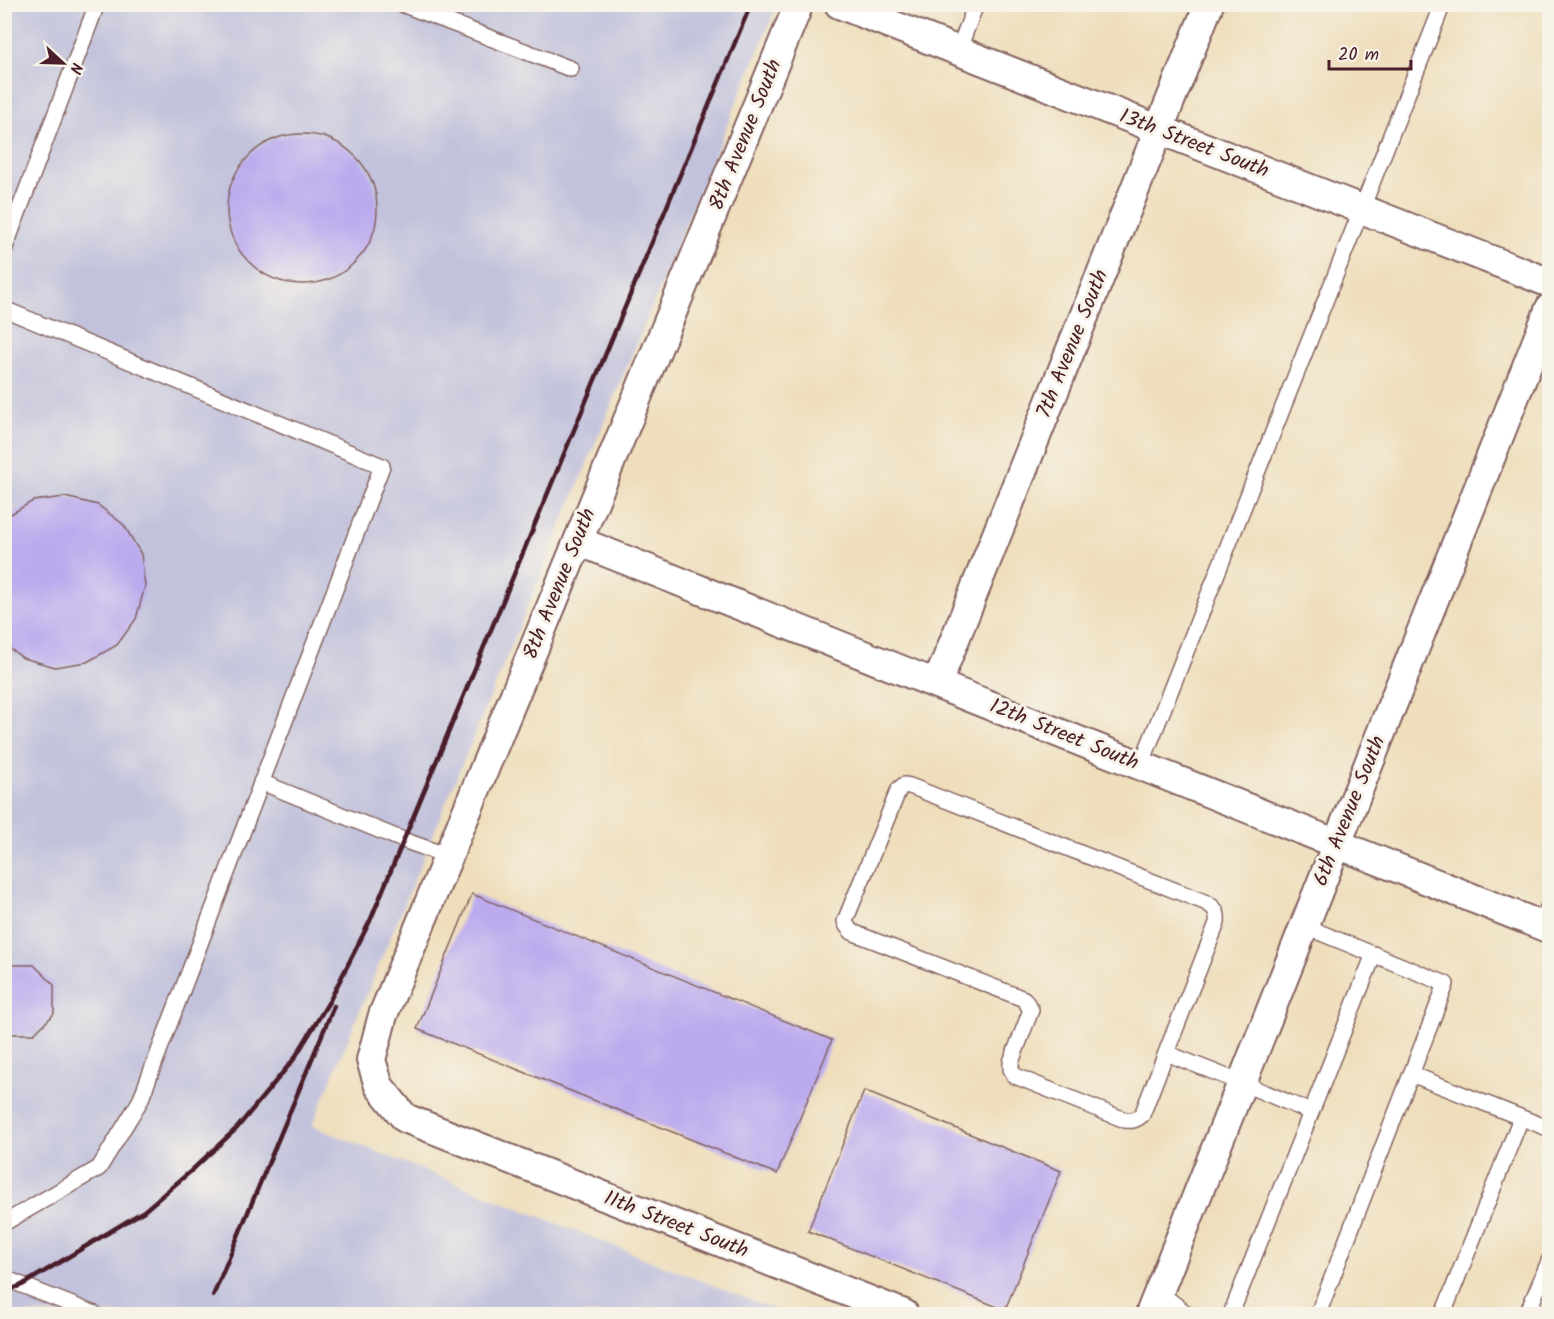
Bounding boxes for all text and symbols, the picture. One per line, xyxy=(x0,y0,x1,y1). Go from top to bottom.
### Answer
north arrow xyxy=(33,33,93,93)
scale bar xyxy=(1329,33,1412,71)
text: 20 m xyxy=(1338,41,1379,70)
street label: 8th Avenue South xyxy=(701,54,791,216)
text: N xyxy=(62,59,89,77)
street label: 13th Street South xyxy=(1114,100,1274,188)
street label: 7th Avenue South xyxy=(1028,265,1118,423)
street label: 8th Avenue South xyxy=(515,503,605,665)
street label: 12th Street South xyxy=(984,690,1144,780)
street label: 6th Avenue South xyxy=(1305,731,1395,891)
street label: 11th Street South xyxy=(599,1182,753,1268)

